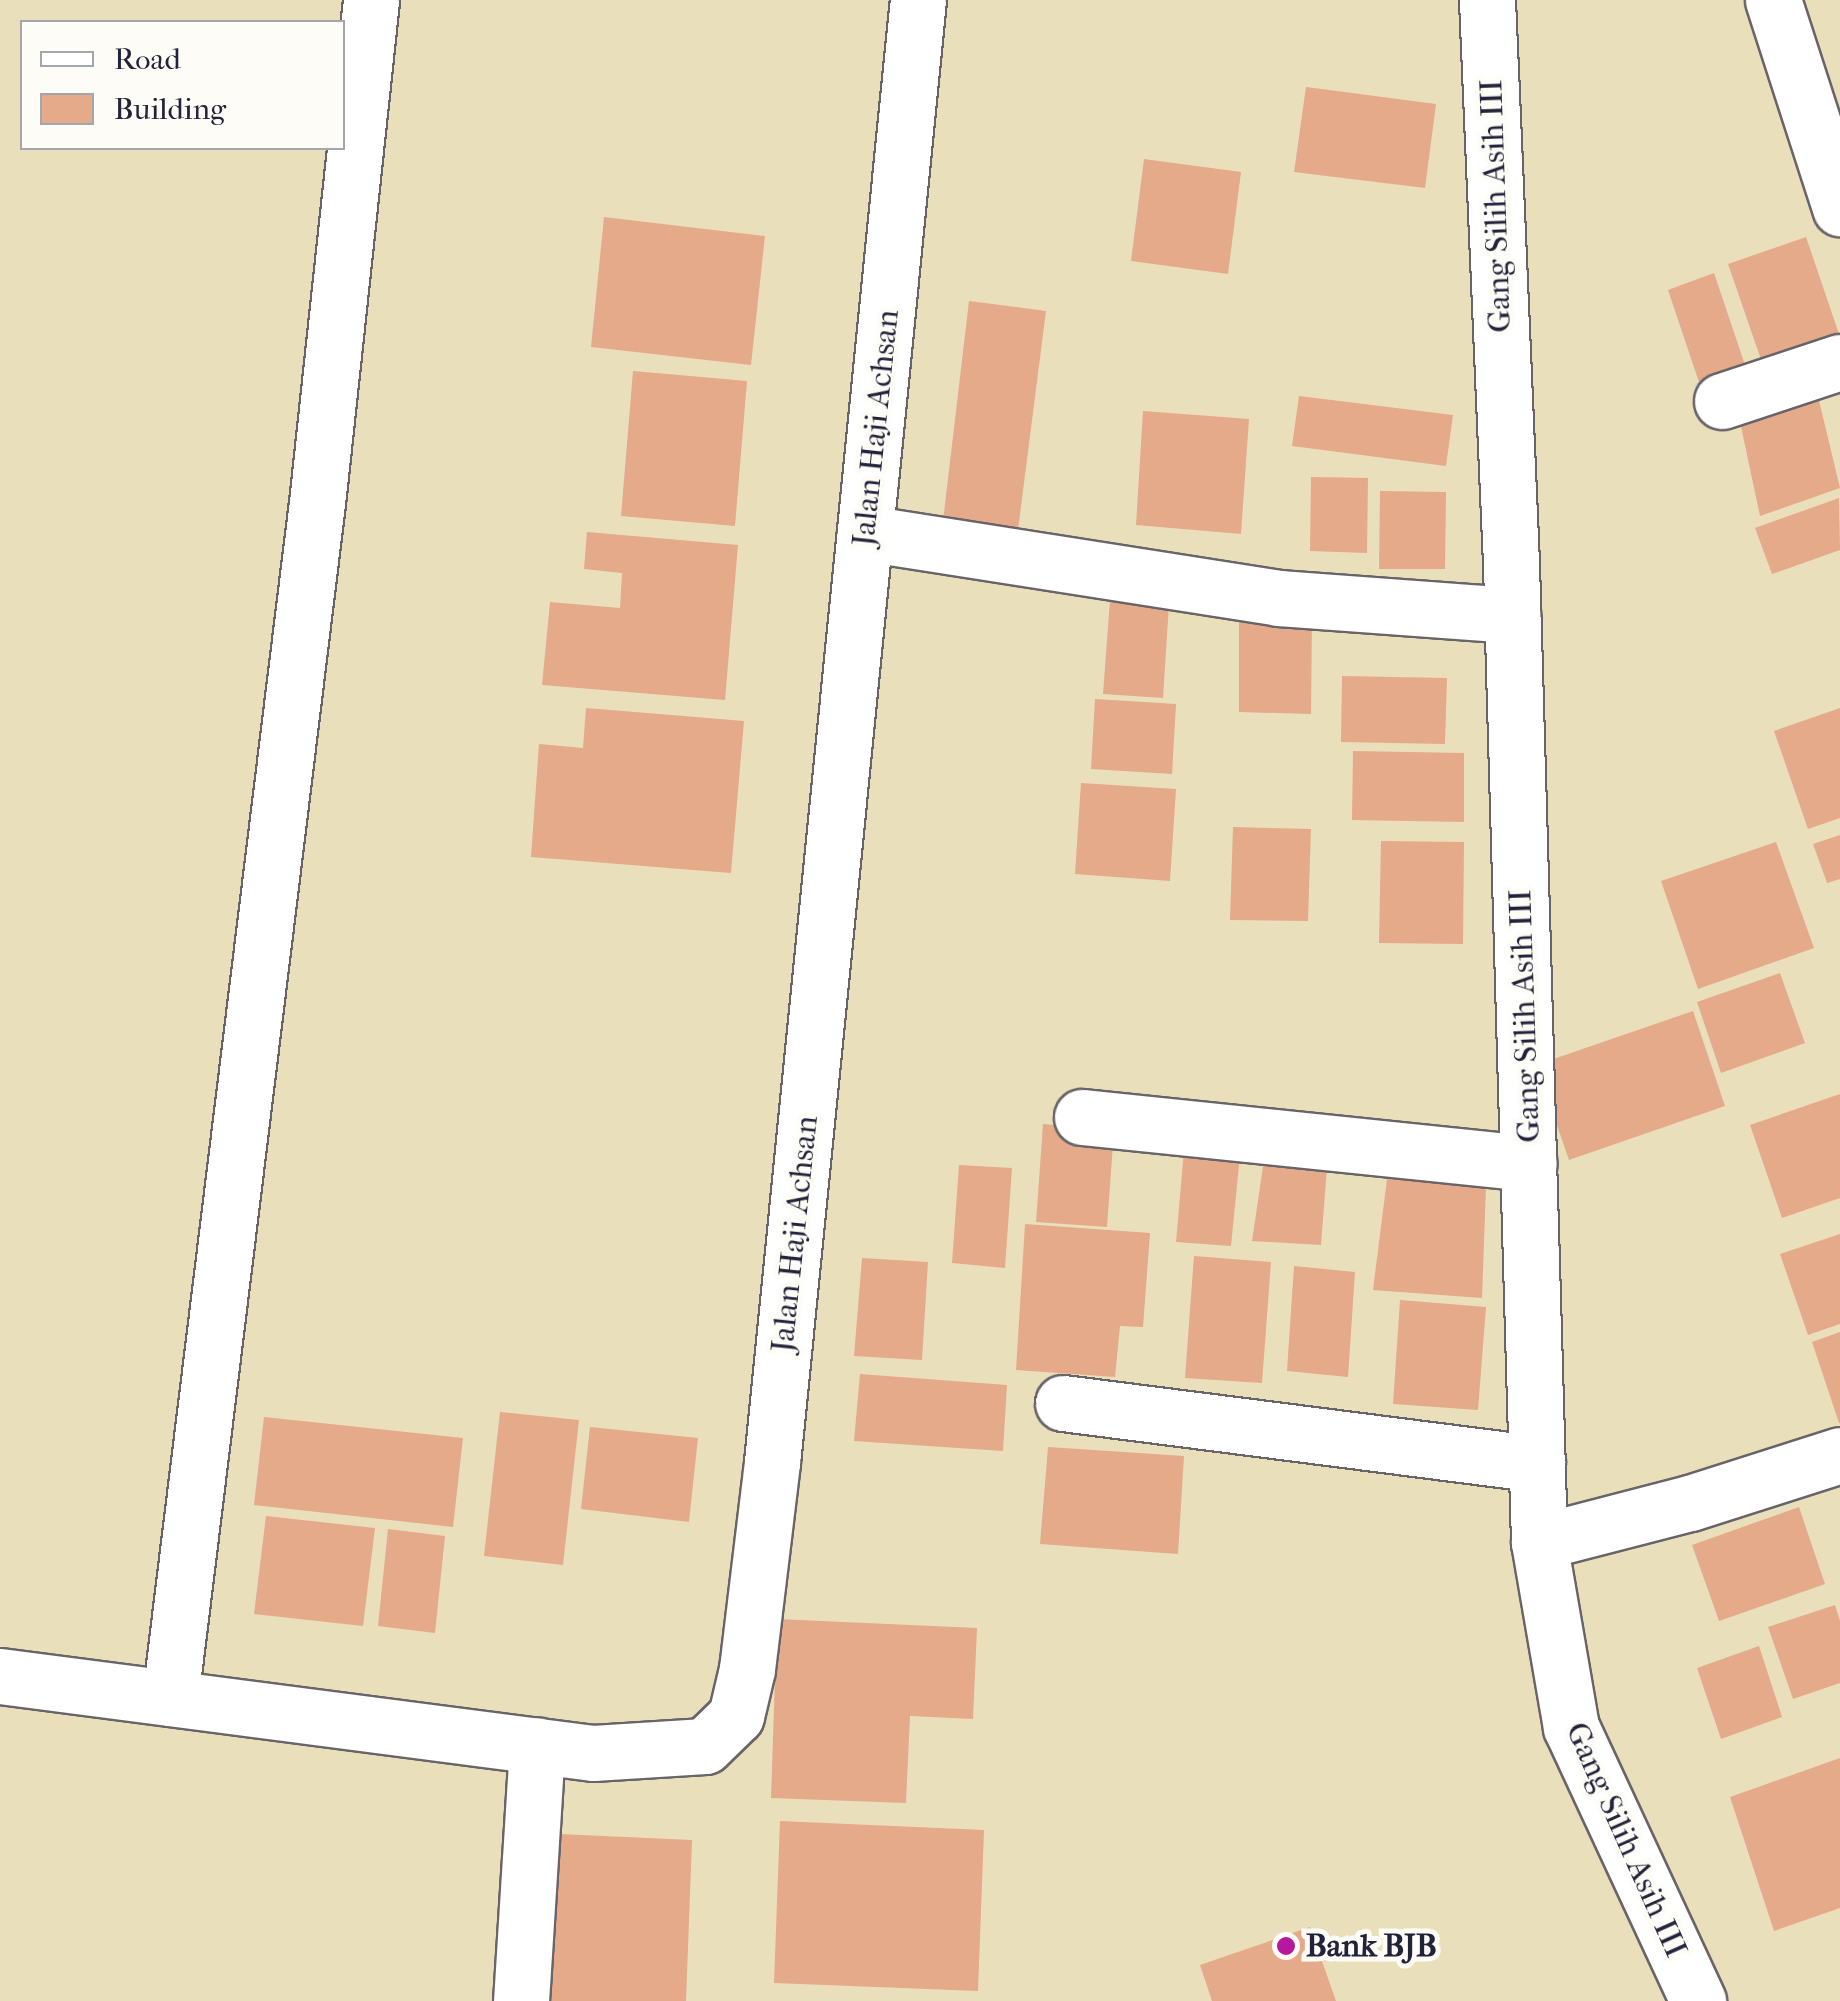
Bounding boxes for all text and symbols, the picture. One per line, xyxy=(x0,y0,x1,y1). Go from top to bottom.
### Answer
legend xyxy=(20,20,345,150)
text: Road xyxy=(114,42,181,77)
street label: Gang Silih Asih III xyxy=(1472,79,1520,333)
text: Building xyxy=(114,92,226,127)
street label: Jalan Haji Achsan xyxy=(844,308,908,548)
street label: Gang Silih Asih III xyxy=(1501,889,1549,1143)
street label: Jalan Haji Achsan xyxy=(763,1114,827,1354)
street label: Gang Silih Asih III xyxy=(1557,1716,1695,1964)
place label: Bank BJB xyxy=(1306,1927,1437,1965)
marker: Bank BJB xyxy=(1275,1935,1297,1957)

